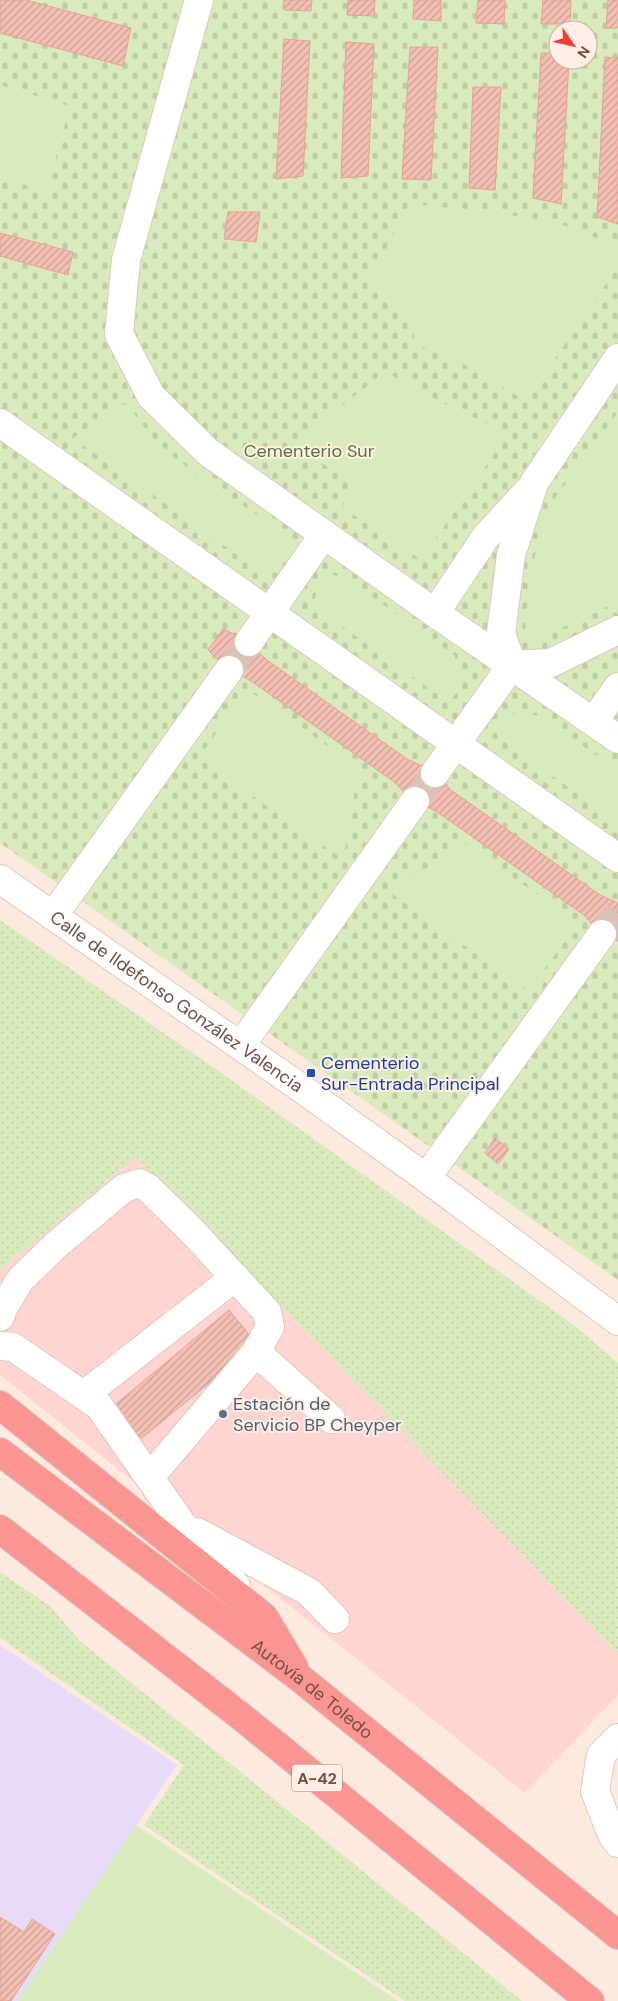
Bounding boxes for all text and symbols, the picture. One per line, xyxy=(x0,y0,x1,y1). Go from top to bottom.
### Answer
north arrow xyxy=(548,20,598,70)
text: N xyxy=(573,43,594,62)
park label: Cementerio Sur xyxy=(244,439,375,463)
street label: Calle de Ildefonso González Valencia xyxy=(45,905,308,1098)
place label: Cementerio Sur-Entrada Principal xyxy=(321,1051,499,1096)
marker: Cementerio Sur-Entrada Principal xyxy=(305,1067,317,1079)
place label: Estación de Servicio BP Cheyper xyxy=(233,1392,402,1437)
marker: Estación de Servicio BP Cheyper xyxy=(217,1408,229,1420)
street label: Autovía de Toledo xyxy=(246,1634,378,1745)
road number: A-42 xyxy=(292,1765,342,1792)

